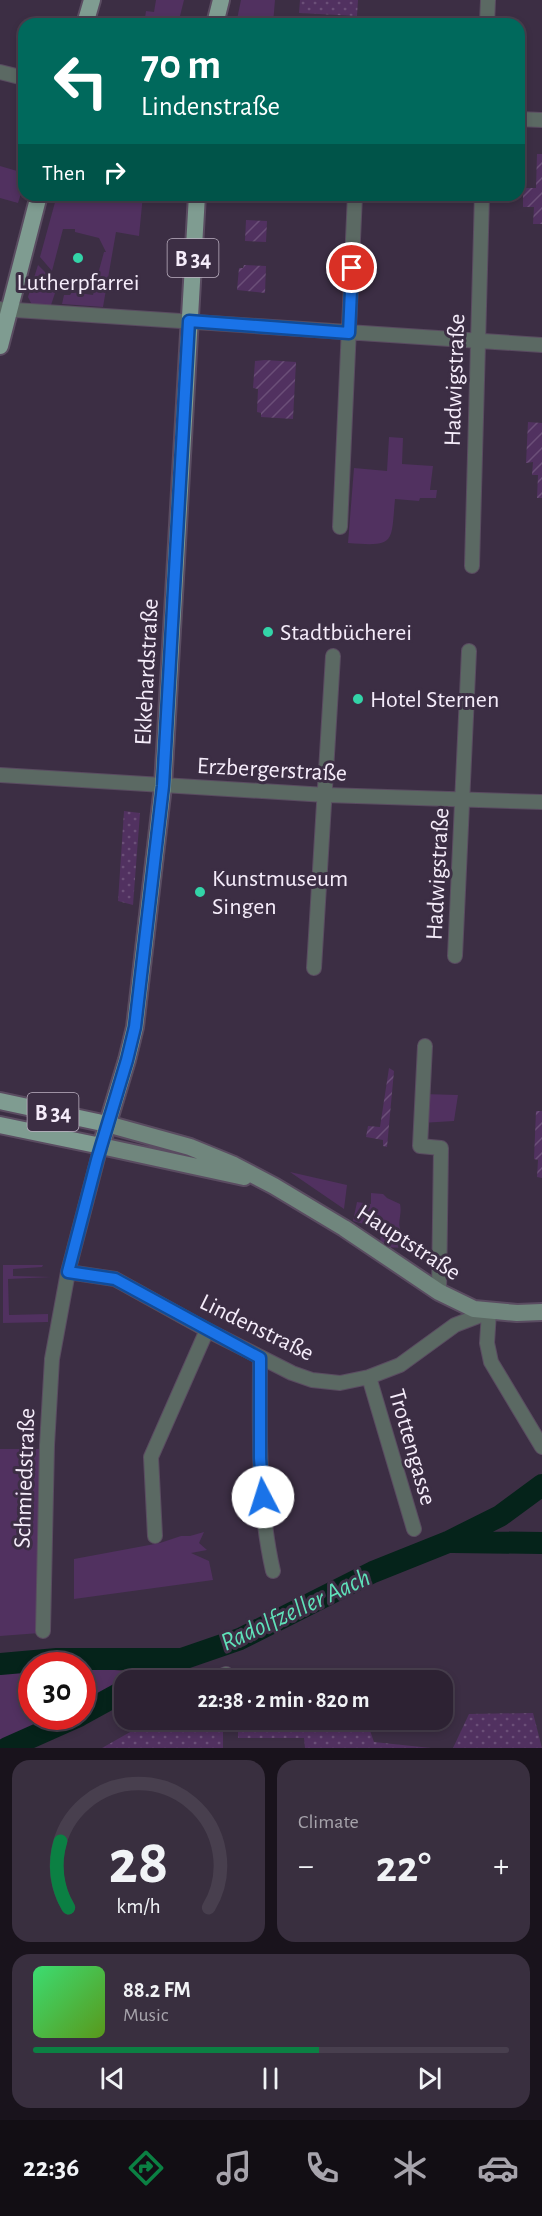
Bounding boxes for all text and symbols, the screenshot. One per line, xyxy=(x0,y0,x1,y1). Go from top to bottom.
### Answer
icon: left xyxy=(42,42,120,120)
text: 70 m xyxy=(141,44,221,86)
text: Lindenstraße xyxy=(141,93,280,120)
icon: right xyxy=(98,156,131,189)
text: Then xyxy=(42,162,86,184)
road number: B 34 xyxy=(168,239,218,277)
pin xyxy=(326,242,377,293)
marker: Lutherpfarrei xyxy=(71,251,85,265)
icon: arrive xyxy=(335,251,368,284)
place label: Lutherpfarrei xyxy=(16,271,140,295)
street label: Hadwigstraße xyxy=(441,313,469,447)
street label: Ekkehardstraße xyxy=(131,598,163,746)
place label: Stadtbücherei xyxy=(280,621,412,645)
marker: Stadtbücherei xyxy=(261,625,275,639)
place label: Hotel Sternen xyxy=(370,688,499,712)
marker: Hotel Sternen xyxy=(351,692,365,706)
street label: Erzbergerstraße xyxy=(196,754,348,786)
street label: Hadwigstraße xyxy=(423,807,453,941)
place label: Kunstmuseum Singen xyxy=(212,867,348,919)
marker: Kunstmuseum Singen xyxy=(193,885,207,899)
road number: B 34 xyxy=(28,1093,78,1131)
street label: Hauptstraße xyxy=(352,1200,465,1285)
street label: Lindenstraße xyxy=(196,1290,317,1366)
street label: Trottengasse xyxy=(384,1387,440,1508)
street label: Schmiedstraße xyxy=(11,1407,39,1549)
position arrow xyxy=(231,1465,295,1529)
water label: Radolfzeller Aach xyxy=(217,1564,374,1656)
speed limit sign: 30 xyxy=(18,1652,96,1730)
text: 22:38 · 2 min · 820 m xyxy=(197,1689,370,1711)
text: Climate xyxy=(298,1812,359,1832)
text: 28 xyxy=(108,1832,169,1894)
text: 22° xyxy=(376,1845,431,1890)
text: − xyxy=(298,1850,314,1883)
text: + xyxy=(493,1850,509,1883)
text: km/h xyxy=(116,1896,161,1917)
text: 88.2 FM xyxy=(123,1979,191,2001)
text: Music xyxy=(123,2005,169,2025)
icon: previous xyxy=(96,2062,129,2095)
icon: pause xyxy=(254,2062,287,2095)
icon: next xyxy=(413,2062,446,2095)
icon: directions xyxy=(125,2147,167,2189)
icon: music xyxy=(213,2147,255,2189)
icon: phone xyxy=(301,2147,343,2189)
icon: climate xyxy=(389,2147,431,2189)
icon: car xyxy=(477,2147,519,2189)
text: 22:36 xyxy=(23,2154,79,2181)

